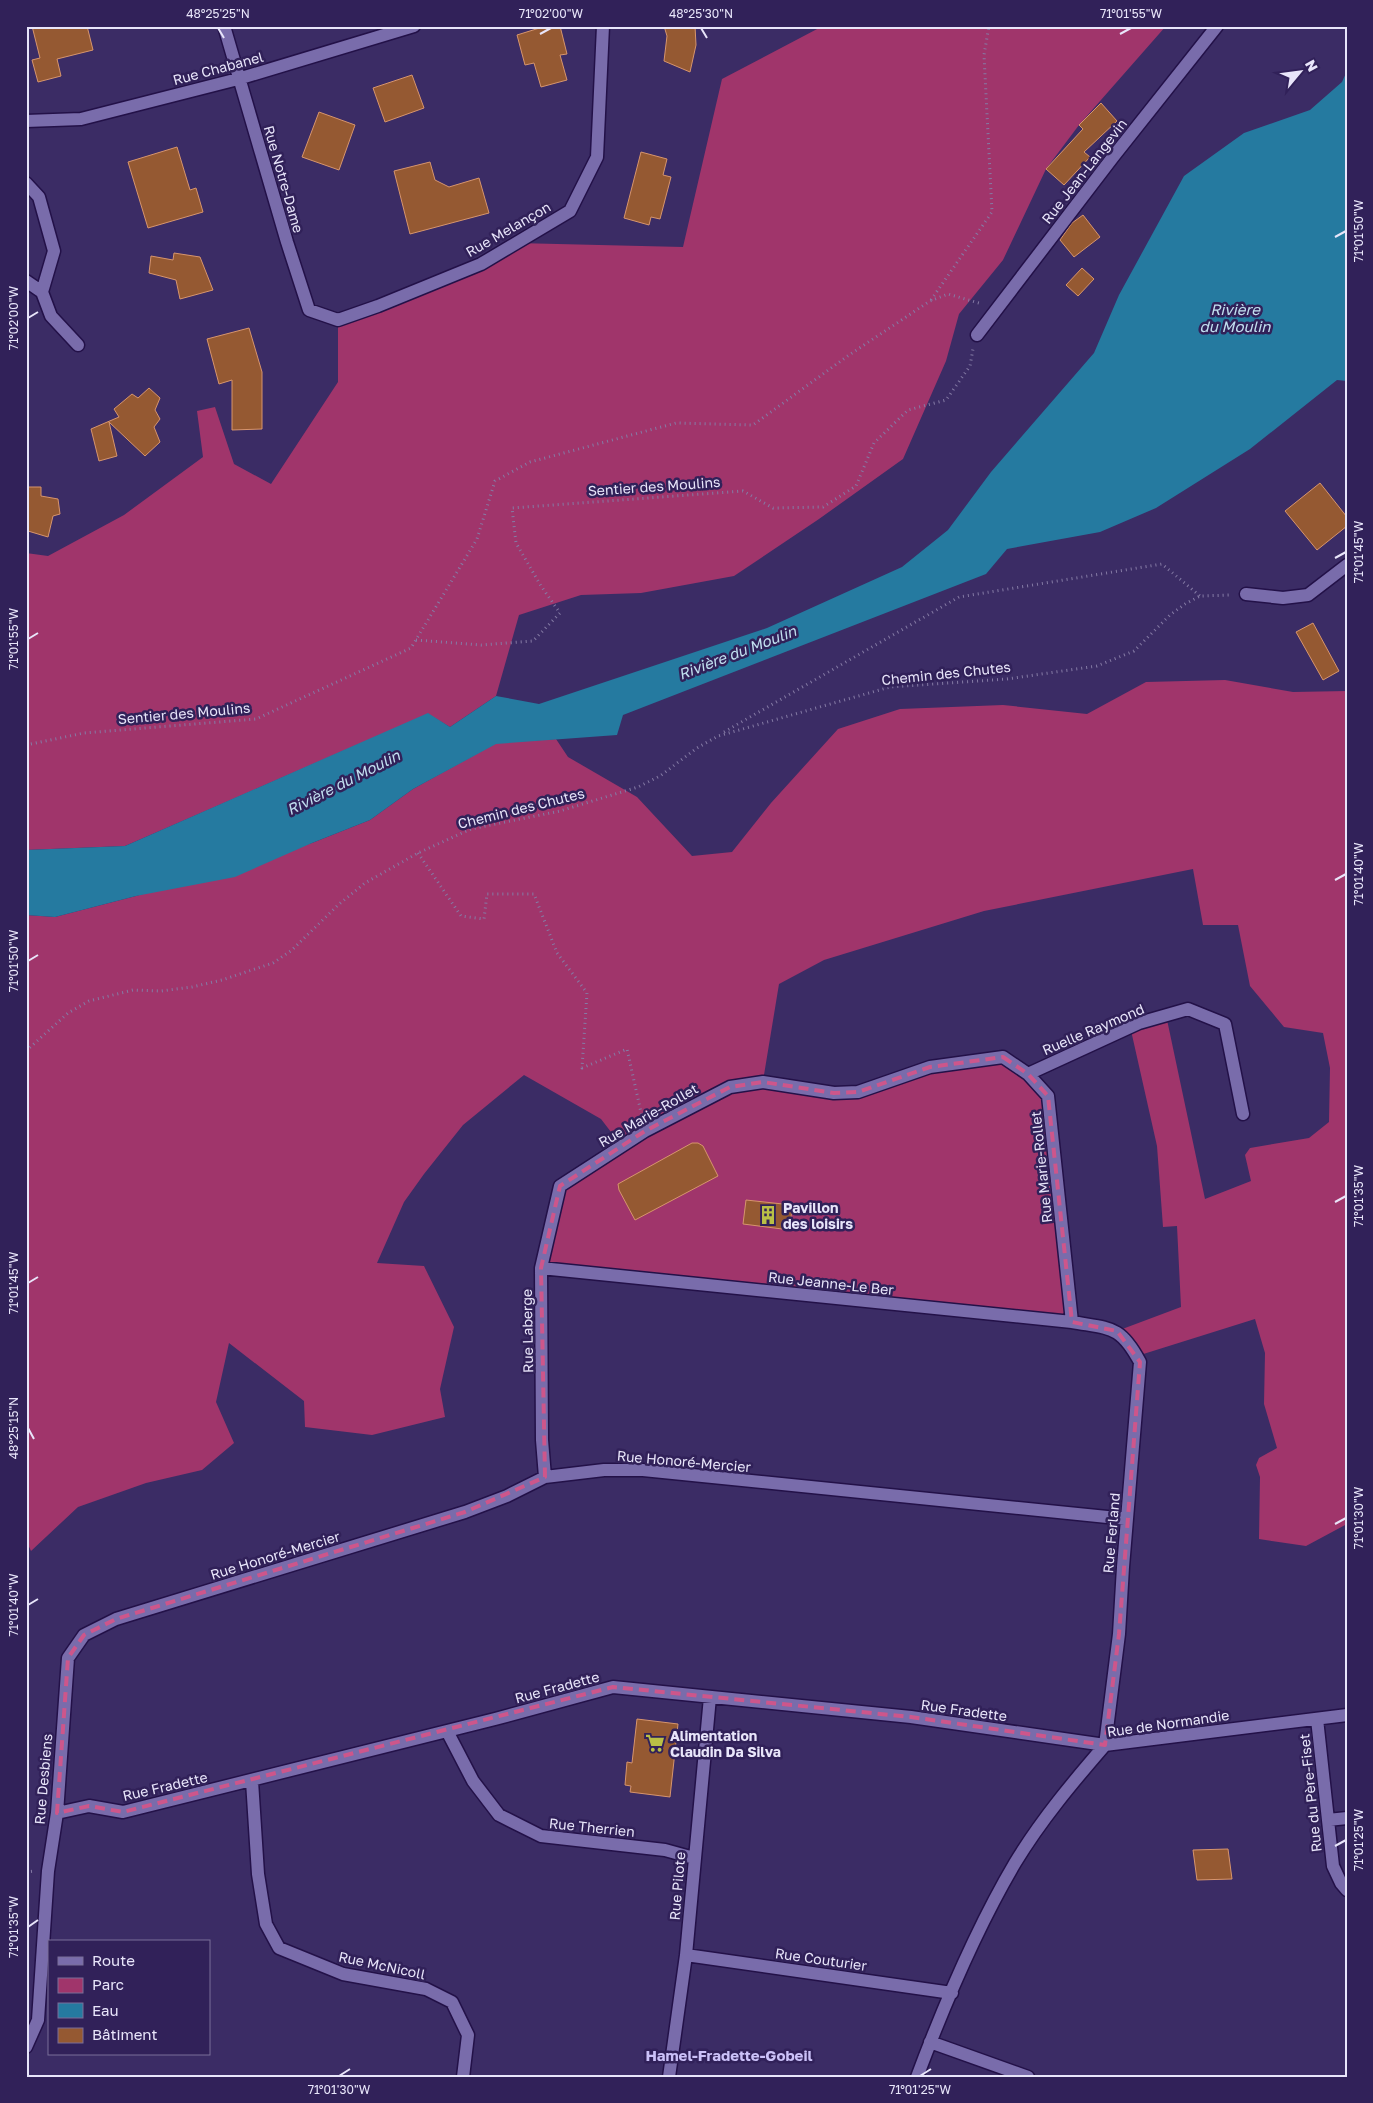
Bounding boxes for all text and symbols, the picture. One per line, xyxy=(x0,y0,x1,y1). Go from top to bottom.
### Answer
text: 48°25'25"N xyxy=(186,6,250,21)
text: 71°02'00"W xyxy=(519,6,584,21)
text: 48°25'30"N xyxy=(669,6,733,21)
text: 71°01'55"W xyxy=(1100,6,1163,21)
street label: Rue Chabanel xyxy=(171,48,265,88)
north arrow xyxy=(1276,48,1326,98)
text: N xyxy=(1302,57,1322,74)
street label: Rue Jean-Langevin xyxy=(1038,115,1130,227)
street label: Rue Notre-Dame xyxy=(261,123,307,235)
street label: Rue Melançon xyxy=(463,198,553,260)
text: 71°01'50"W xyxy=(1351,199,1366,262)
text: 71°02'00"W xyxy=(6,285,21,350)
water label: Rivière du Moulin xyxy=(1199,300,1271,335)
street label: Sentier des Moulins xyxy=(587,473,721,499)
text: 71°01'45"W xyxy=(1351,520,1366,583)
text: 71°01'55"W xyxy=(6,607,21,670)
water label: Rivière du Moulin xyxy=(676,621,799,683)
street label: Chemin des Chutes xyxy=(881,658,1011,688)
street label: Sentier des Moulins xyxy=(117,699,251,727)
water label: Rivière du Moulin xyxy=(283,745,403,818)
street label: Chemin des Chutes xyxy=(456,784,586,832)
text: 71°01'40"W xyxy=(1351,842,1366,906)
text: 71°01'50"W xyxy=(6,929,21,992)
street label: Ruelle Raymond xyxy=(1039,1000,1147,1058)
street label: Rue Marie-Rollet xyxy=(595,1080,701,1150)
street label: Rue Marie-Rollet xyxy=(1027,1110,1055,1224)
text: 71°01'35"W xyxy=(1351,1164,1366,1227)
place label: Pavillon des loisirs xyxy=(783,1199,853,1232)
building icon: Pavillon des loisirs xyxy=(757,1204,779,1226)
text: 71°01'45"W xyxy=(6,1251,21,1314)
street label: Rue Jeanne-Le Ber xyxy=(767,1268,895,1298)
street label: Rue Laberge xyxy=(518,1289,536,1373)
text: 48°25'15"N xyxy=(6,1397,21,1459)
street label: Rue Honoré-Mercier xyxy=(616,1447,752,1475)
text: 71°01'30"W xyxy=(1351,1486,1366,1549)
street label: Rue Ferland xyxy=(1099,1492,1123,1574)
street label: Rue Honoré-Mercier xyxy=(208,1527,342,1583)
text: 71°01'40"W xyxy=(6,1573,21,1637)
street label: Rue Fradette xyxy=(513,1668,601,1706)
street label: Rue Fradette xyxy=(920,1696,1008,1724)
street label: Rue de Normandie xyxy=(1106,1706,1230,1740)
place label: Alimentation Claudin Da Silva xyxy=(670,1727,781,1760)
supermarket icon: Alimentation Claudin Da Silva xyxy=(644,1732,666,1754)
street label: Rue Desbiens xyxy=(31,1733,55,1825)
street label: Rue du Père-Fiset xyxy=(1295,1733,1325,1853)
street label: Rue Fradette xyxy=(121,1768,209,1804)
text: 71°01'25"W xyxy=(1351,1808,1366,1871)
street label: Rue Therrien xyxy=(548,1814,636,1840)
street label: Rue Pilote xyxy=(666,1851,688,1921)
text: 71°01'35"W xyxy=(6,1895,21,1958)
legend xyxy=(48,1940,210,2056)
street label: Rue Couturier xyxy=(774,1944,869,1974)
street label: Rue McNicoll xyxy=(337,1947,427,1983)
text: Route xyxy=(92,1951,135,1969)
text: Parc xyxy=(92,1975,124,1993)
text: Eau xyxy=(92,2001,119,2019)
text: Bâtiment xyxy=(92,2025,157,2043)
district label: Hamel-Fradette-Gobeil xyxy=(645,2046,813,2064)
text: 71°01'30"W xyxy=(308,2082,371,2097)
text: 71°01'25"W xyxy=(889,2082,952,2097)

